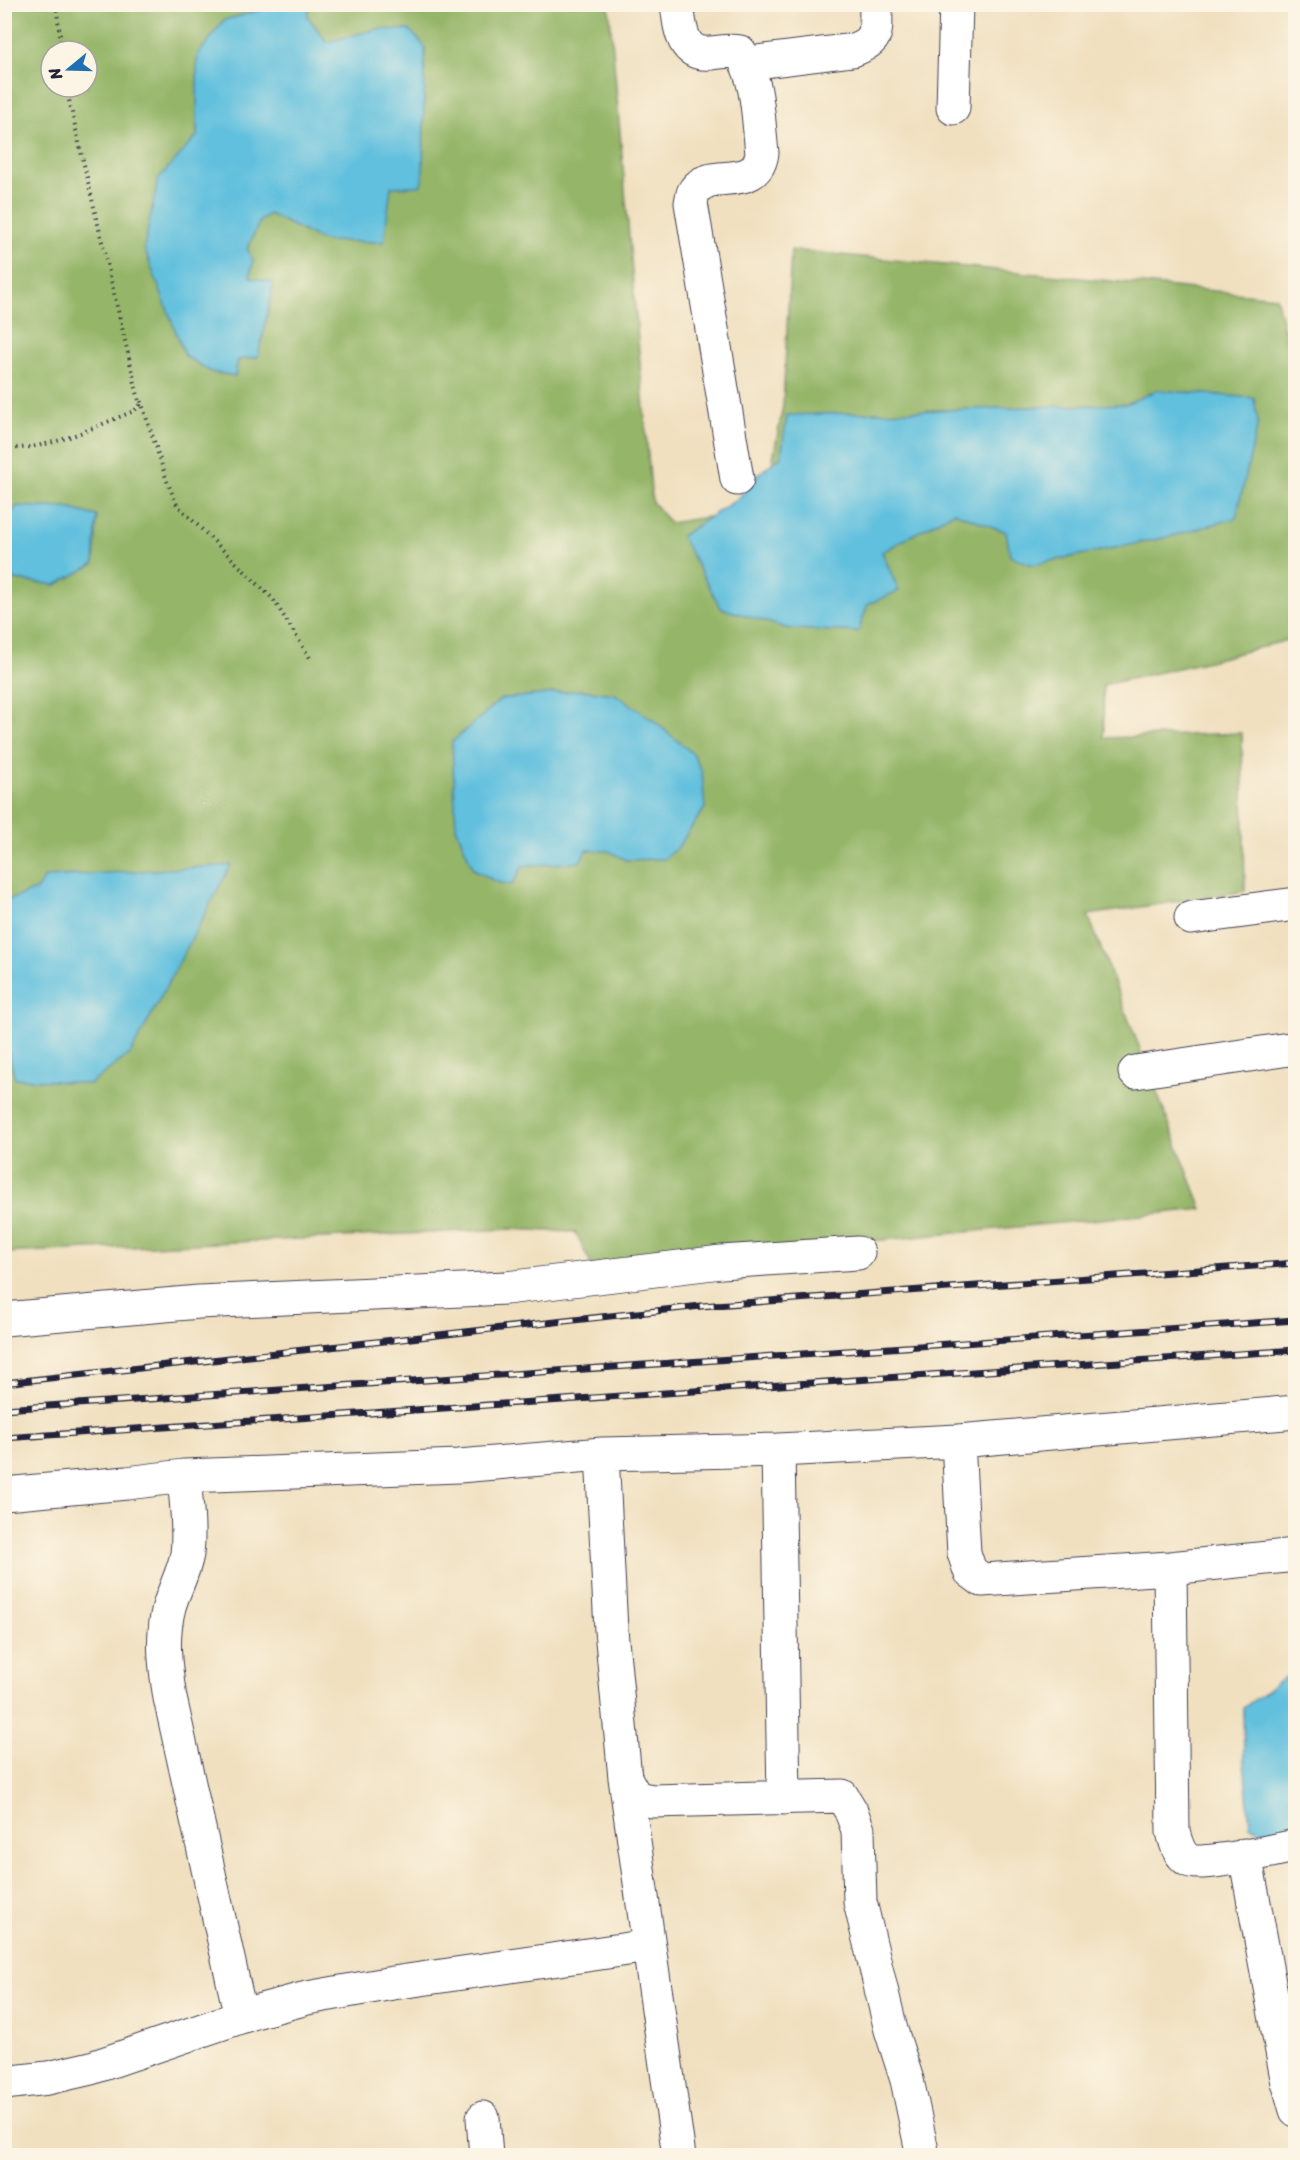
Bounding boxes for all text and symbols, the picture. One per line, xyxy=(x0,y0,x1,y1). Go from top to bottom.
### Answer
north arrow xyxy=(39,39,99,99)
text: N xyxy=(39,63,71,85)

